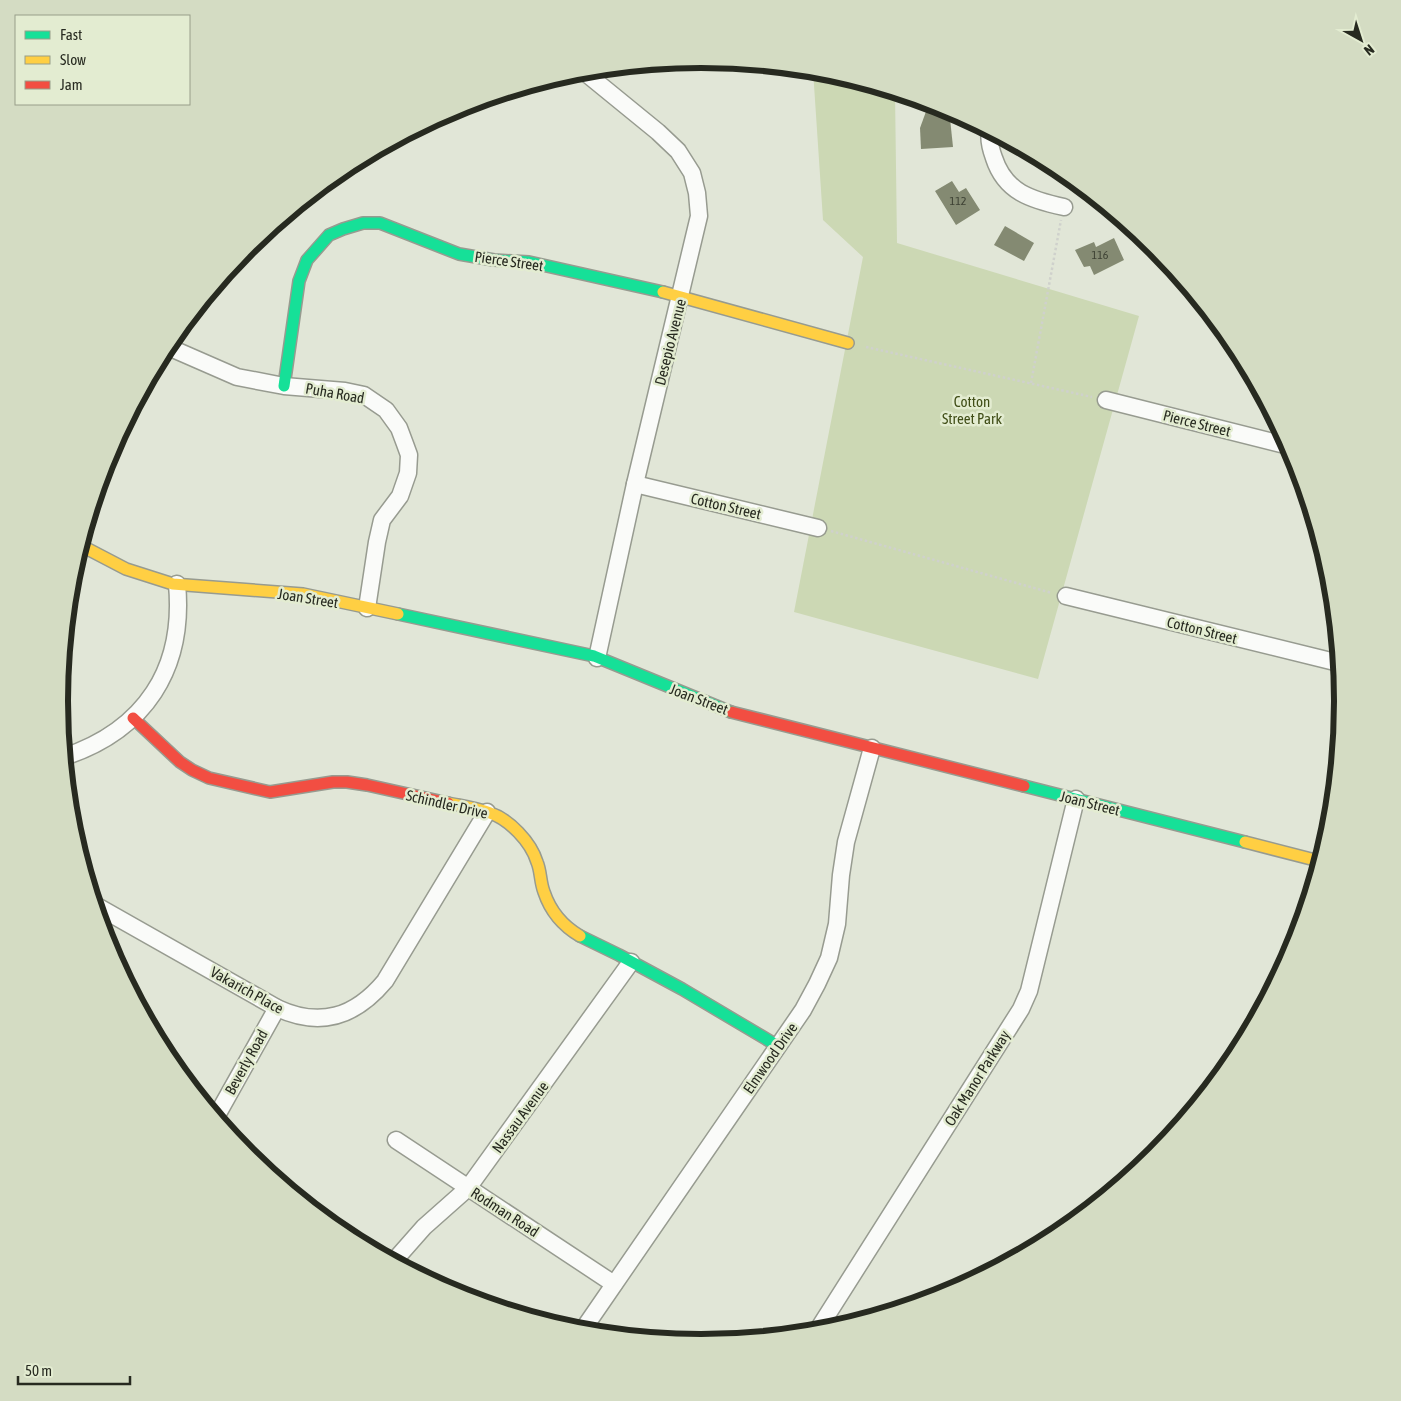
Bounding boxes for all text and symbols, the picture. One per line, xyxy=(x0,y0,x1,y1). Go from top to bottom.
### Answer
legend xyxy=(15,15,190,105)
north arrow xyxy=(1336,15,1386,65)
text: Fast xyxy=(60,26,82,43)
text: N xyxy=(1361,41,1377,59)
text: Slow xyxy=(60,51,86,68)
text: Jam xyxy=(60,76,83,93)
house number: 112 xyxy=(950,194,966,208)
street label: Pierce Street xyxy=(474,248,544,274)
house number: 116 xyxy=(1092,248,1109,262)
street label: Desepio Avenue xyxy=(651,297,689,387)
street label: Puha Road xyxy=(304,379,366,407)
park label: Cotton Street Park xyxy=(942,393,1002,427)
street label: Pierce Street xyxy=(1161,406,1233,440)
street label: Cotton Street xyxy=(689,490,763,522)
street label: Joan Street xyxy=(277,585,339,611)
street label: Cotton Street xyxy=(1165,613,1239,647)
street label: Joan Street xyxy=(667,680,731,718)
street label: Schindler Drive xyxy=(405,786,490,822)
street label: Joan Street xyxy=(1058,787,1122,819)
street label: Vakarich Place xyxy=(208,963,287,1017)
street label: Elmwood Drive xyxy=(739,1019,801,1097)
street label: Beverly Road xyxy=(221,1027,271,1097)
street label: Oak Manor Parkway xyxy=(941,1027,1013,1129)
street label: Nassau Avenue xyxy=(488,1078,552,1156)
street label: Rodman Road xyxy=(468,1184,542,1240)
scale bar xyxy=(18,1354,130,1386)
text: 50 m xyxy=(25,1362,52,1379)

